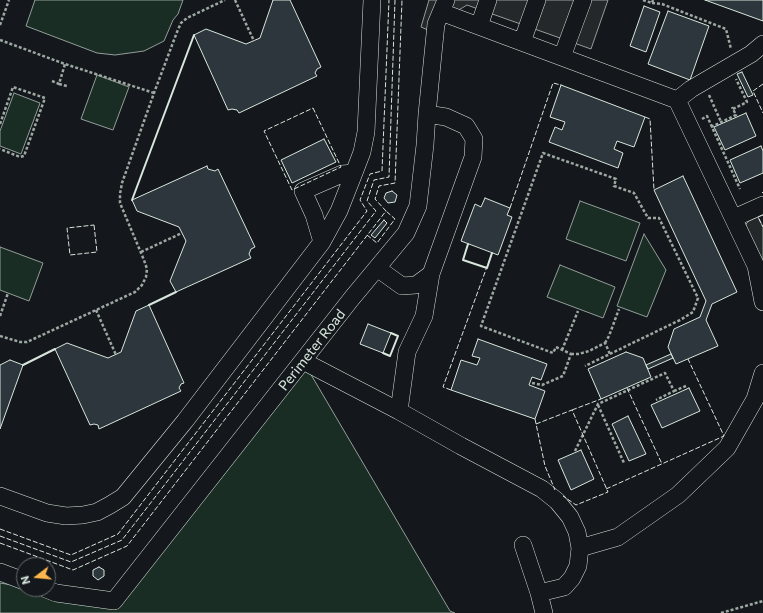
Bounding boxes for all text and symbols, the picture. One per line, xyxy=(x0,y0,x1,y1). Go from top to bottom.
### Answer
street label: Perimeter Road xyxy=(275,306,349,394)
north arrow xyxy=(16,557,56,597)
text: N xyxy=(18,574,32,586)

